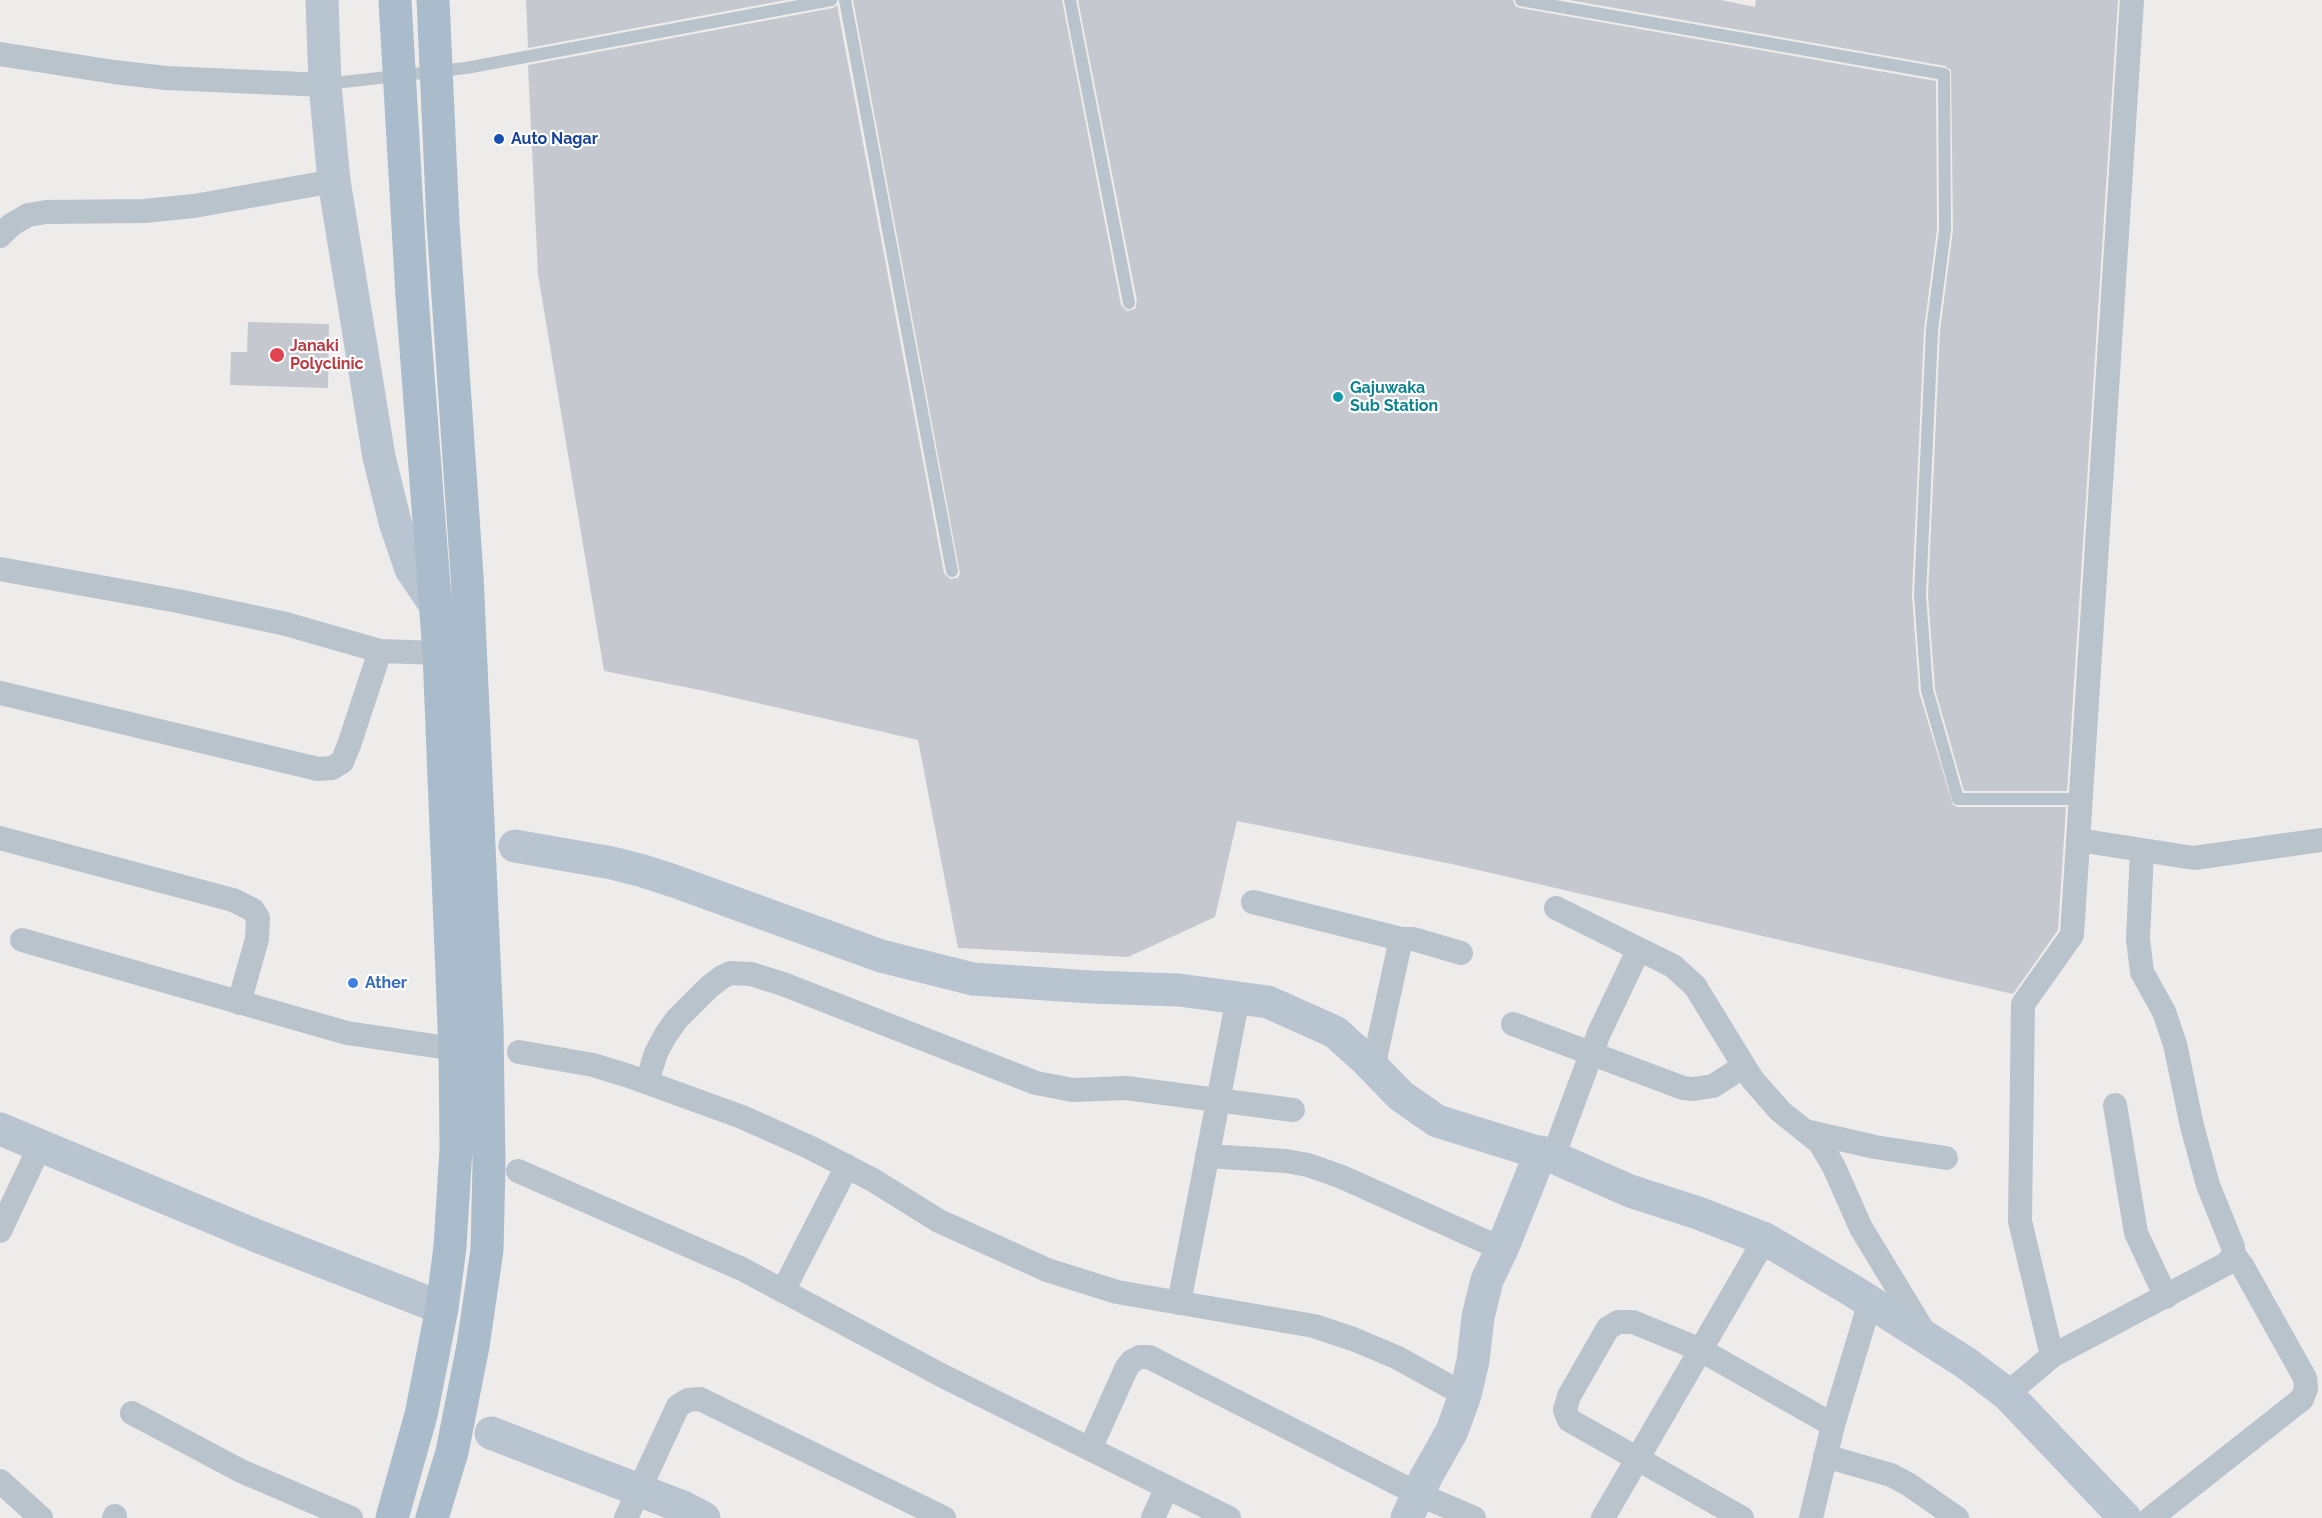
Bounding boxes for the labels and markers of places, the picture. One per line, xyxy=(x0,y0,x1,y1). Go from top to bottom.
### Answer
place label: Auto Nagar xyxy=(511,129,598,149)
marker: Auto Nagar xyxy=(492,132,506,146)
place label: Janaki Polyclinic xyxy=(290,336,364,374)
marker: Janaki Polyclinic xyxy=(268,346,286,364)
place label: Gajuwaka Sub Station xyxy=(1350,378,1438,416)
marker: Gajuwaka Sub Station xyxy=(1331,390,1345,404)
place label: Ather xyxy=(365,973,407,993)
marker: Ather xyxy=(346,976,360,990)

